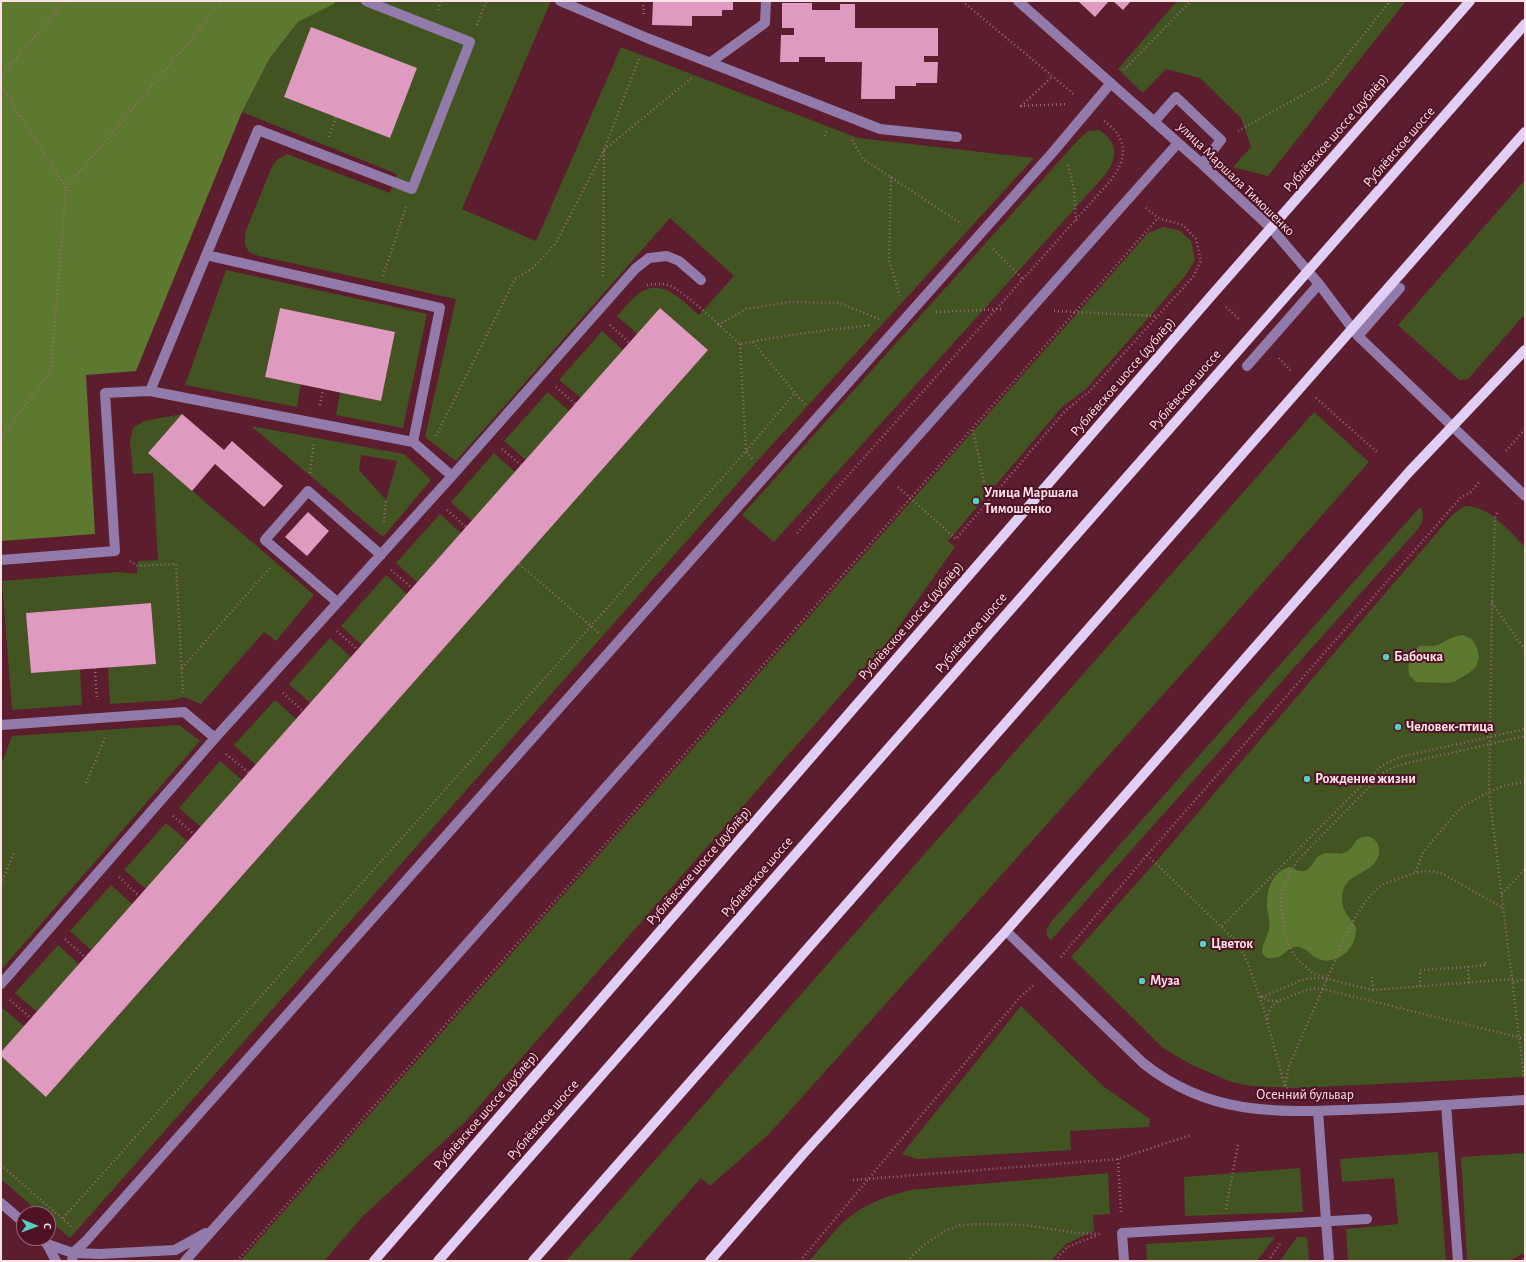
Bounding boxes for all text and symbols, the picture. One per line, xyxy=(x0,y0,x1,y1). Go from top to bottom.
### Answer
street label: Рублёвское шоссе (дублёр) xyxy=(1280,70,1392,196)
street label: Рублёвское шоссе xyxy=(1359,103,1439,191)
street label: улица Маршала Тимошенко xyxy=(1174,118,1298,240)
street label: Рублёвское шоссе (дублёр) xyxy=(1067,314,1179,440)
street label: Рублёвское шоссе xyxy=(1145,346,1225,434)
place label: Улица Маршала Тимошенко xyxy=(984,485,1078,518)
marker: Улица Маршала Тимошенко xyxy=(971,496,981,506)
street label: Рублёвское шоссе (дублёр) xyxy=(855,558,967,684)
street label: Рублёвское шоссе xyxy=(931,589,1011,677)
place label: Бабочка xyxy=(1394,649,1443,665)
marker: Бабочка xyxy=(1381,652,1391,662)
place label: Человек-птица xyxy=(1406,719,1494,735)
marker: Человек-птица xyxy=(1393,722,1403,732)
place label: Рождение жизни xyxy=(1315,771,1416,787)
marker: Рождение жизни xyxy=(1302,774,1312,784)
street label: Рублёвское шоссе (дублёр) xyxy=(643,803,755,929)
street label: Рублёвское шоссе xyxy=(717,833,797,921)
place label: Цветок xyxy=(1211,936,1253,952)
marker: Цветок xyxy=(1198,939,1208,949)
place label: Муза xyxy=(1150,973,1180,989)
marker: Муза xyxy=(1137,976,1147,986)
street label: Рублёвское шоссе (дублёр) xyxy=(430,1048,542,1174)
street label: Рублёвское шоссе xyxy=(503,1076,583,1164)
street label: Осенний бульвар xyxy=(1256,1087,1354,1103)
north arrow xyxy=(16,1206,56,1246)
text: С xyxy=(42,1223,53,1229)

